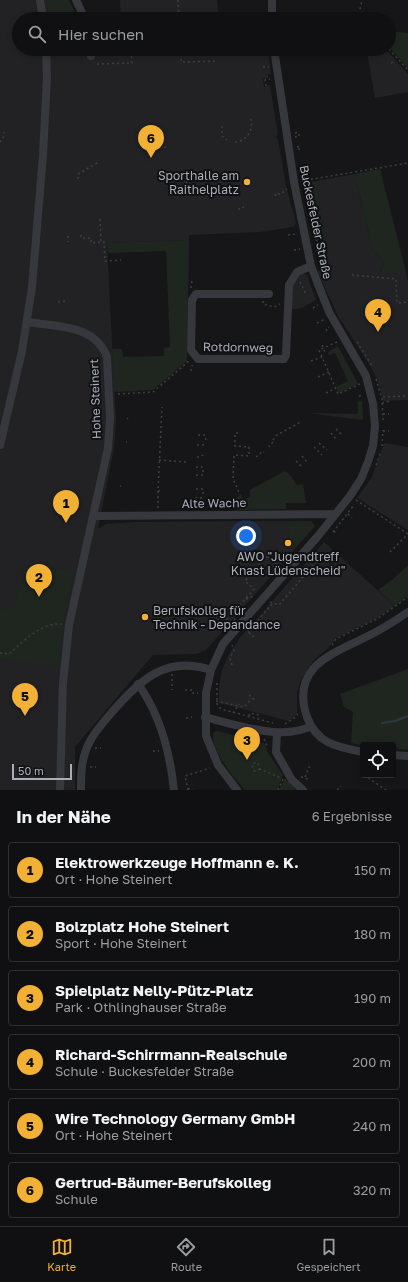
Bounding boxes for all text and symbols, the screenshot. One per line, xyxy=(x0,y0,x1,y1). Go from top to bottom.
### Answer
search box xyxy=(12,12,396,56)
icon: search xyxy=(26,23,48,45)
text: Hier suchen xyxy=(58,25,144,43)
pin: 6 xyxy=(138,125,164,158)
street label: Buckesfelder Straße xyxy=(297,164,335,280)
place label: Sporthalle am Raithelplatz xyxy=(158,168,239,197)
marker: Sporthalle am Raithelplatz xyxy=(242,177,252,187)
pin: 4 xyxy=(365,299,391,332)
street label: Rotdornweg xyxy=(203,339,273,355)
street label: Hohe Steinert xyxy=(86,358,104,439)
pin: 1 xyxy=(53,490,79,523)
street label: Alte Wache xyxy=(181,495,247,511)
your location xyxy=(236,526,256,546)
marker: AWO "Jugendtreff Knast Lüdenscheid" xyxy=(283,538,293,548)
place label: AWO "Jugendtreff Knast Lüdenscheid" xyxy=(231,549,345,578)
pin: 2 xyxy=(26,564,52,597)
place label: Berufskolleg für Technik - Depandance xyxy=(153,603,280,632)
marker: Berufskolleg für Technik - Depandance xyxy=(140,612,150,622)
pin: 5 xyxy=(12,683,38,716)
pin: 3 xyxy=(234,727,260,760)
map controls xyxy=(360,742,396,778)
button: locate xyxy=(360,742,396,778)
scale bar xyxy=(12,762,72,781)
text: 50 m xyxy=(18,764,44,777)
text: In der Nähe xyxy=(16,806,111,827)
text: 6 Ergebnisse xyxy=(312,808,392,824)
text: Elektrowerkzeuge Hoffmann e. K. xyxy=(55,853,299,871)
text: 1 xyxy=(27,862,33,878)
text: 150 m xyxy=(354,862,391,878)
text: Ort · Hohe Steinert xyxy=(55,871,172,887)
text: Bolzplatz Hohe Steinert xyxy=(55,917,229,935)
text: 2 xyxy=(26,926,34,942)
text: 180 m xyxy=(354,926,391,942)
text: Sport · Hohe Steinert xyxy=(55,935,187,951)
text: Spielplatz Nelly-Pütz-Platz xyxy=(55,981,253,999)
text: 3 xyxy=(26,990,34,1006)
text: 190 m xyxy=(354,990,391,1006)
text: Park · Othlinghauser Straße xyxy=(55,999,227,1015)
text: Richard-Schirrmann-Realschule xyxy=(55,1045,287,1063)
text: 4 xyxy=(26,1054,34,1070)
text: 200 m xyxy=(353,1054,391,1070)
text: Schule · Buckesfelder Straße xyxy=(55,1063,234,1079)
text: Wire Technology Germany GmbH xyxy=(55,1109,295,1127)
text: 5 xyxy=(26,1118,34,1134)
text: 240 m xyxy=(353,1118,391,1134)
text: Ort · Hohe Steinert xyxy=(55,1127,172,1143)
text: Gertrud-Bäumer-Berufskolleg xyxy=(55,1173,271,1191)
text: 6 xyxy=(26,1182,34,1198)
text: 320 m xyxy=(353,1182,391,1198)
text: Schule xyxy=(55,1191,98,1207)
tab: Karte xyxy=(47,1236,76,1273)
tab: Route xyxy=(171,1236,202,1273)
tab: Gespeichert xyxy=(297,1236,361,1273)

